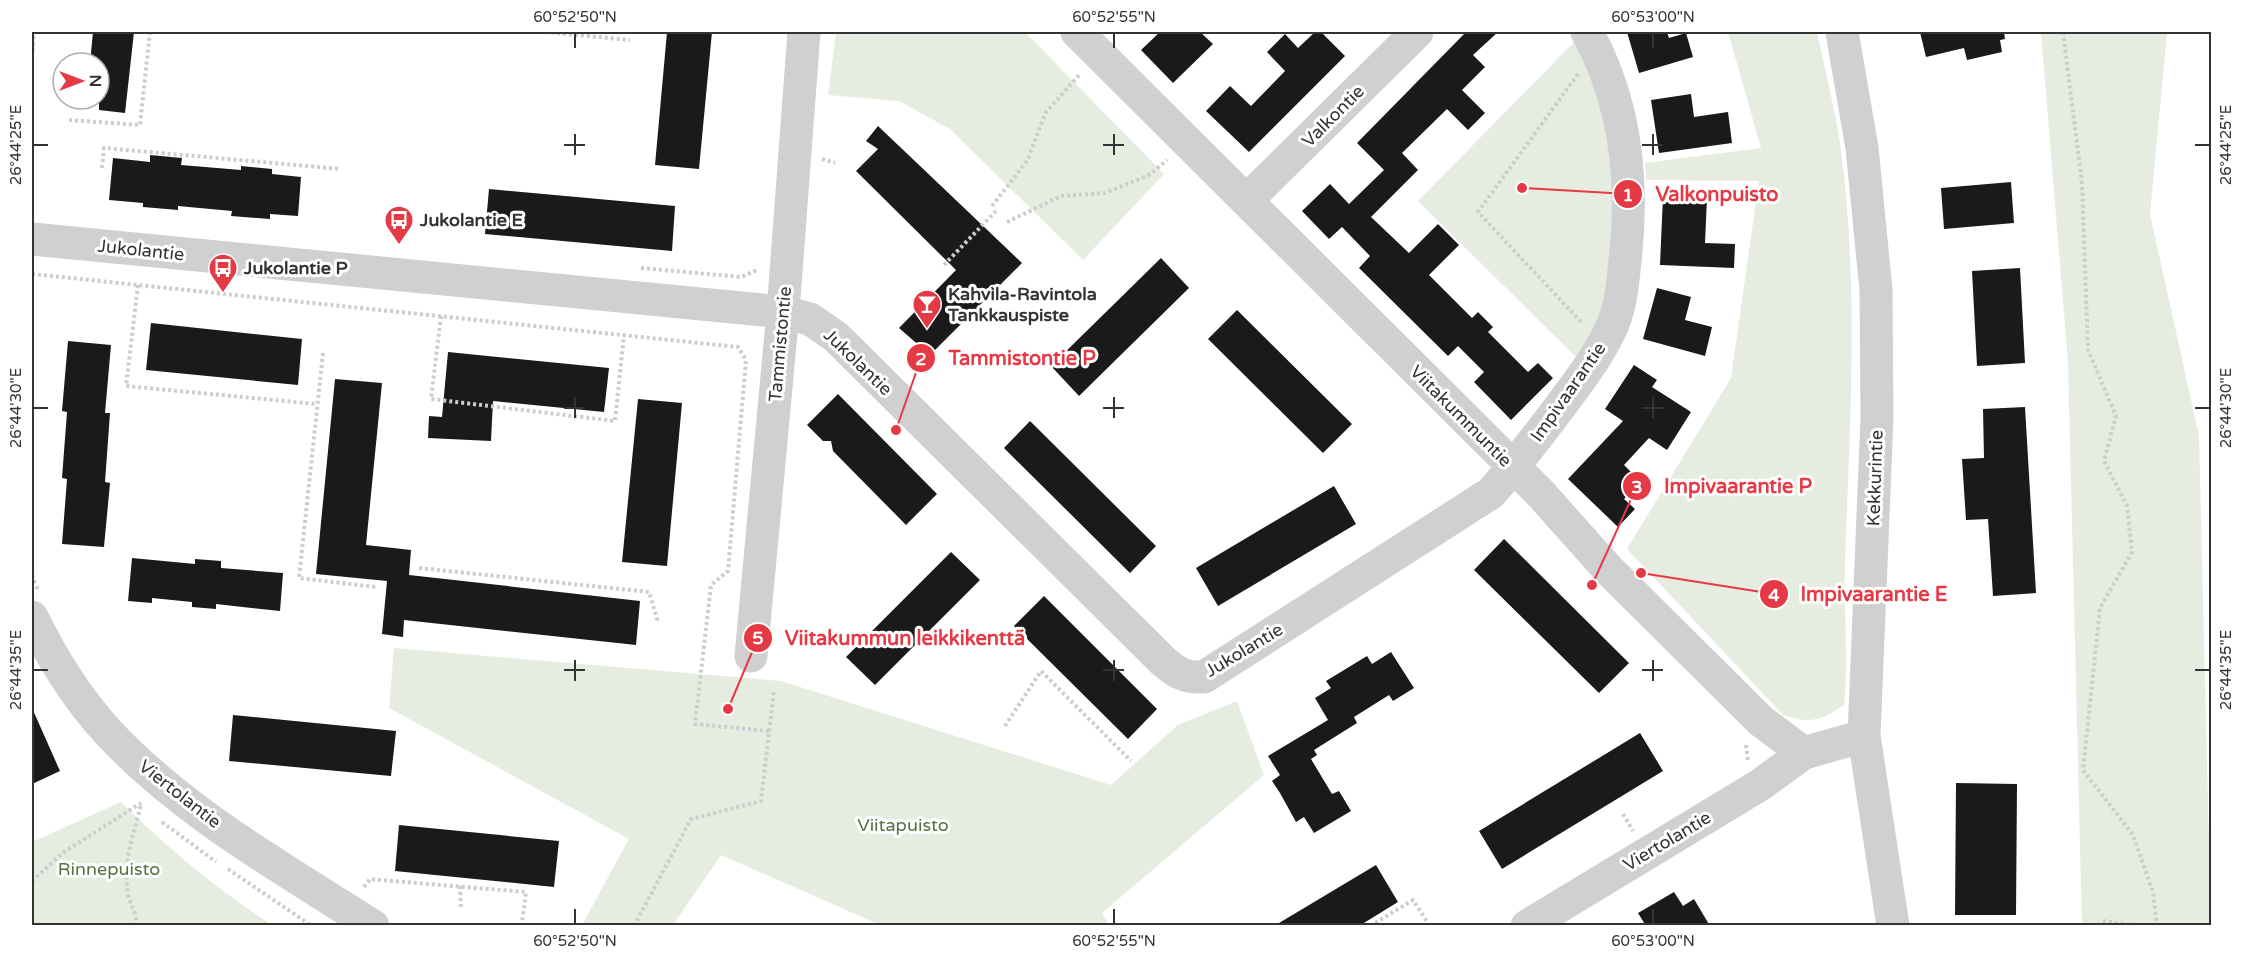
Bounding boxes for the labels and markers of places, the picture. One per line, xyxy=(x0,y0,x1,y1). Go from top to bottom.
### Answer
callout: Valkonpuisto xyxy=(1613,175,1790,213)
bus stop icon: Jukolantie E xyxy=(383,204,415,246)
place label: Jukolantie E xyxy=(419,209,523,231)
bus stop icon: Jukolantie P xyxy=(207,252,239,294)
place label: Jukolantie P xyxy=(243,257,348,279)
place label: Kahvila-Ravintola Tankkauspiste xyxy=(947,283,1097,326)
bar icon: Kahvila-Ravintola Tankkauspiste xyxy=(911,288,943,330)
callout: Tammistontie P xyxy=(906,339,1107,377)
callout: Impivaarantie P xyxy=(1622,467,1824,505)
callout: Impivaarantie E xyxy=(1759,575,1960,613)
callout: Viitakummun leikkikenttä xyxy=(743,619,1037,657)

